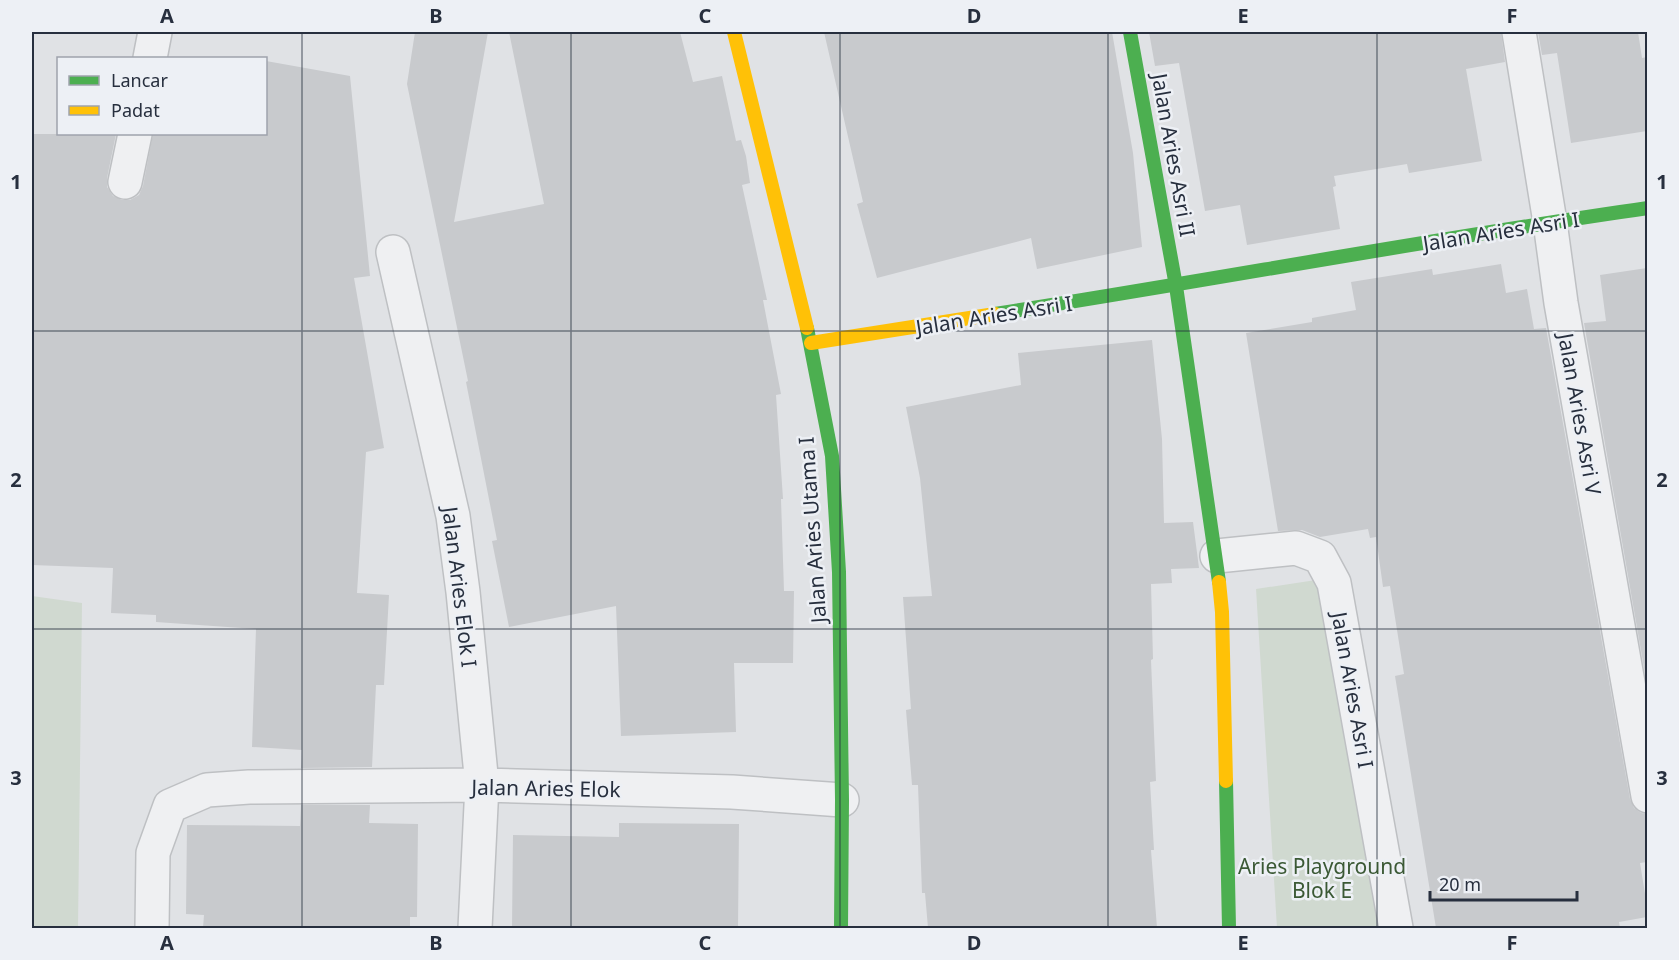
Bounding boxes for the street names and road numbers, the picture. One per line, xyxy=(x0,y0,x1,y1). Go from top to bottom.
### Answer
street label: Jalan Aries Asri II xyxy=(1146,69,1202,239)
street label: Jalan Aries Asri I xyxy=(1419,205,1581,258)
street label: Jalan Aries Asri I xyxy=(912,289,1074,342)
street label: Jalan Aries Asri V xyxy=(1552,329,1608,497)
street label: Jalan Aries Utama I xyxy=(792,436,833,626)
street label: Jalan Aries Elok I xyxy=(436,503,484,669)
street label: Jalan Aries Asri I xyxy=(1325,608,1381,770)
street label: Jalan Aries Elok xyxy=(469,773,622,803)

